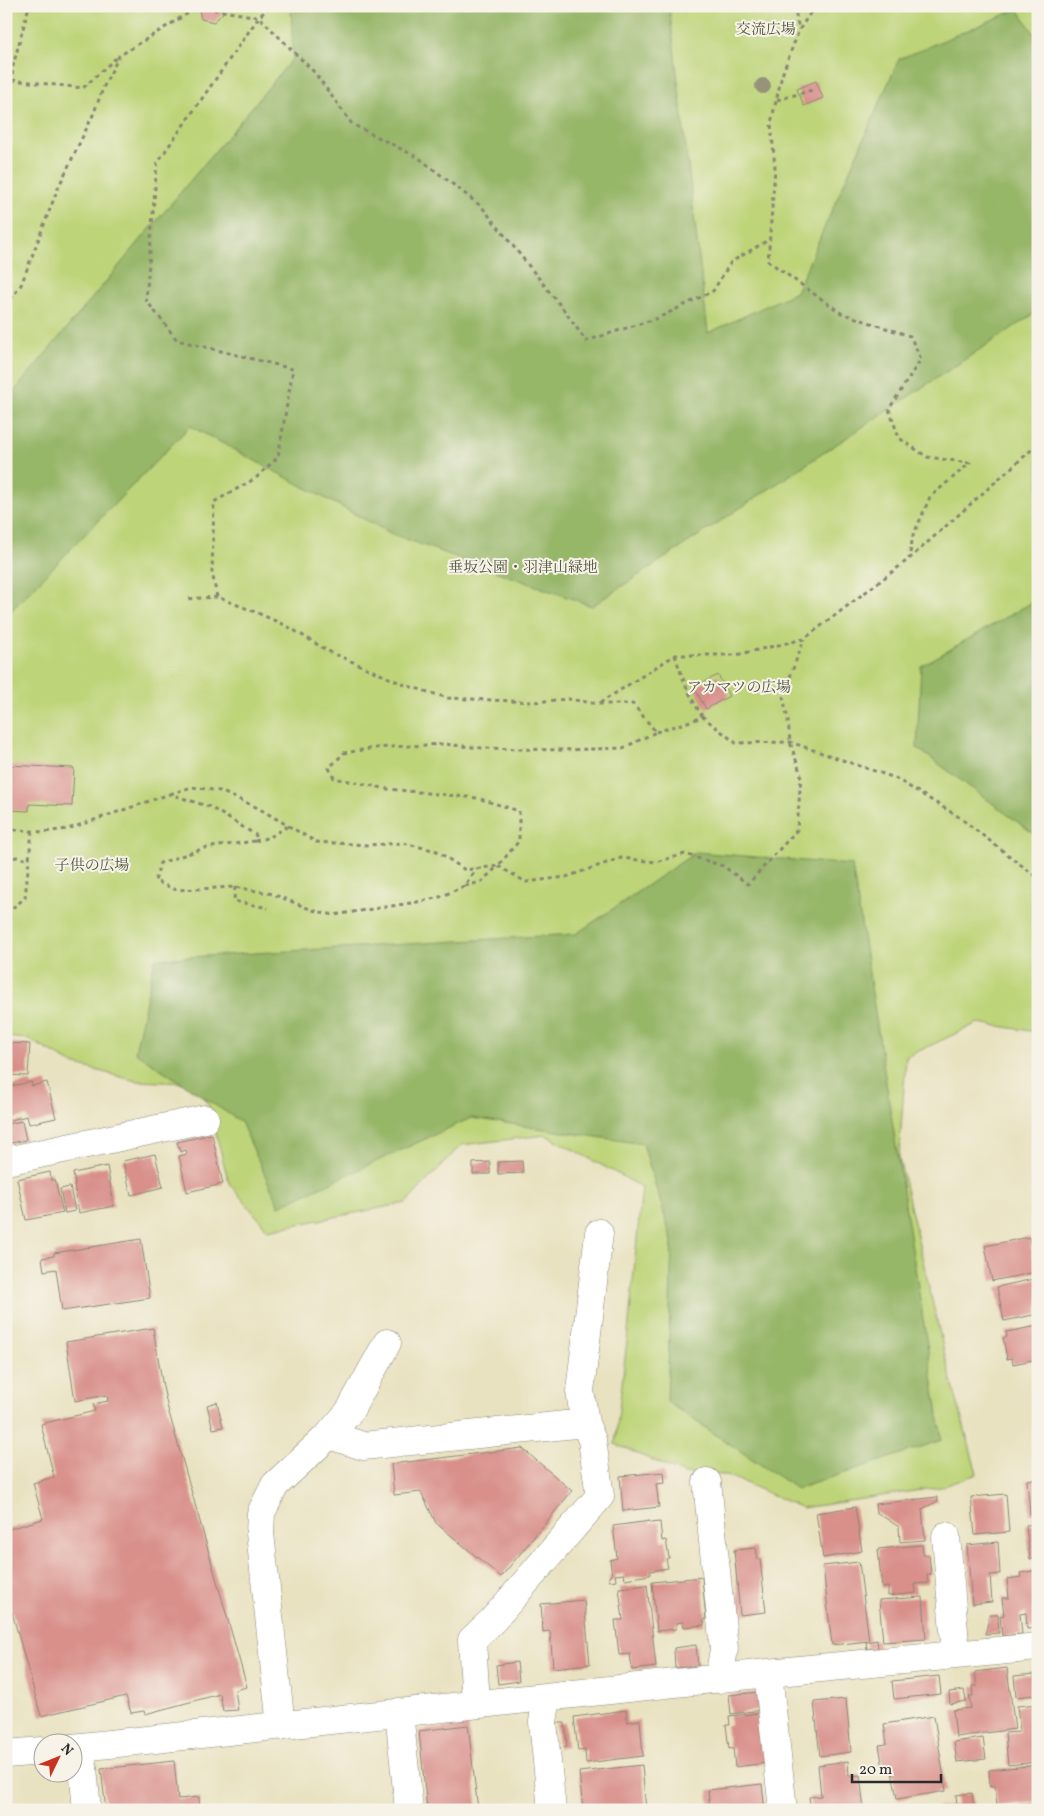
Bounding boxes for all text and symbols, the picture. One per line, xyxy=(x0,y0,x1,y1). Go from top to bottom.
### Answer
park label: 交流広場 xyxy=(736,20,796,41)
park label: 垂坂公園・羽津山緑地 xyxy=(448,558,598,579)
park label: アカマツの広場 xyxy=(687,678,791,699)
park label: 子供の広場 xyxy=(54,856,130,877)
north arrow xyxy=(32,1734,82,1784)
text: N xyxy=(56,1740,77,1760)
scale bar xyxy=(852,1751,940,1783)
text: 20 m xyxy=(859,1760,892,1781)

